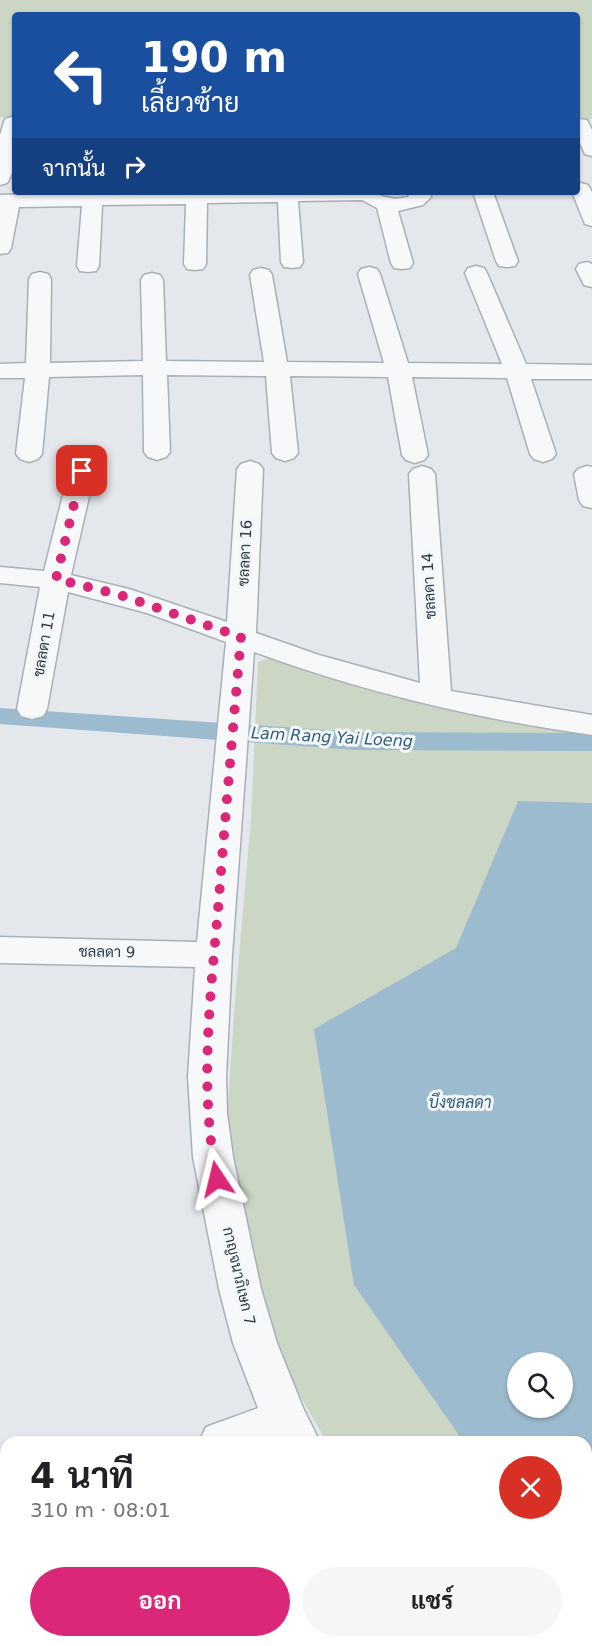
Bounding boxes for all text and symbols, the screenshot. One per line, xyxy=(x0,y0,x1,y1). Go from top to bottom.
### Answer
text: 190 m xyxy=(141,33,287,82)
icon: left xyxy=(42,36,120,114)
text: เลี้ยวซ้าย xyxy=(141,87,239,118)
icon: right xyxy=(118,150,151,183)
text: จากนั้น xyxy=(42,156,106,181)
pin xyxy=(56,445,107,496)
icon: arrive xyxy=(65,454,98,487)
street label: ชลลดา 16 xyxy=(234,519,256,587)
street label: ชลลดา 14 xyxy=(418,552,440,620)
street label: ชลลดา 11 xyxy=(29,610,59,678)
water label: Lam Rang Yai Loeng xyxy=(251,723,413,751)
street label: ชลลดา 9 xyxy=(78,943,136,961)
water label: บึงชลลดา xyxy=(428,1092,492,1112)
position arrow xyxy=(185,1147,249,1211)
street label: กาญจนาภิเษก 7 xyxy=(219,1225,259,1327)
map controls xyxy=(507,1352,573,1418)
button: search xyxy=(507,1352,573,1418)
text: 4 นาที xyxy=(30,1455,134,1496)
button: close xyxy=(499,1456,562,1519)
text: 310 m · 08:01 xyxy=(30,1498,171,1522)
button: ออก xyxy=(30,1567,290,1636)
button: แชร์ xyxy=(302,1567,562,1636)

